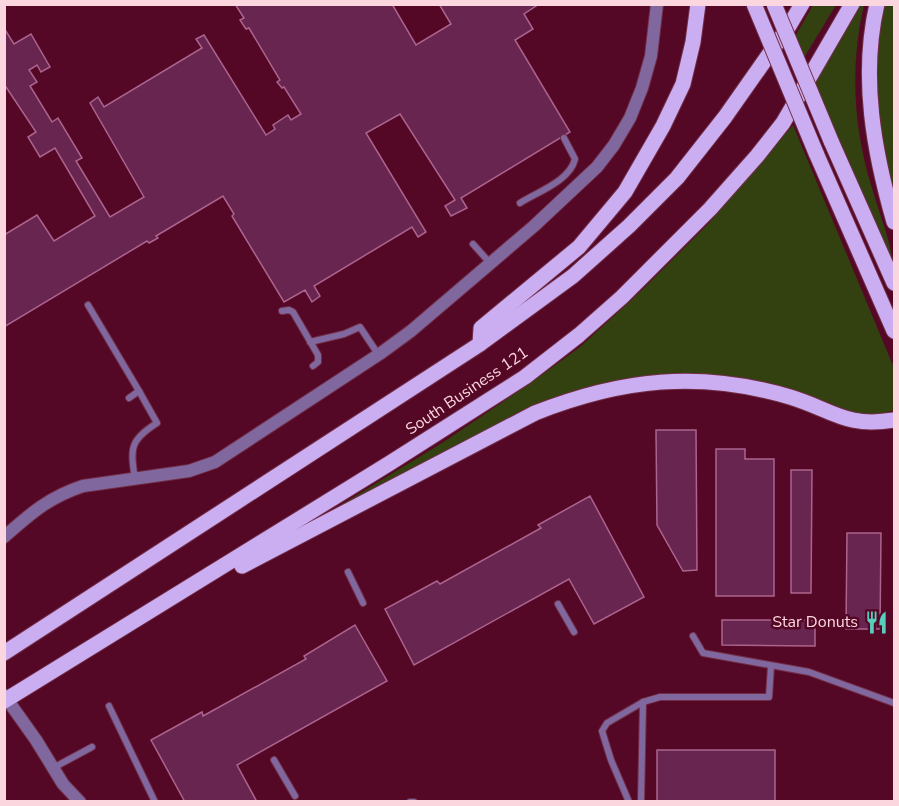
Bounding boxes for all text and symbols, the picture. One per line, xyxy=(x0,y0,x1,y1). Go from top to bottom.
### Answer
street label: South Business 121 xyxy=(401,342,533,440)
restaurant icon: Star Donuts xyxy=(863,609,889,635)
place label: Star Donuts xyxy=(772,611,858,633)

